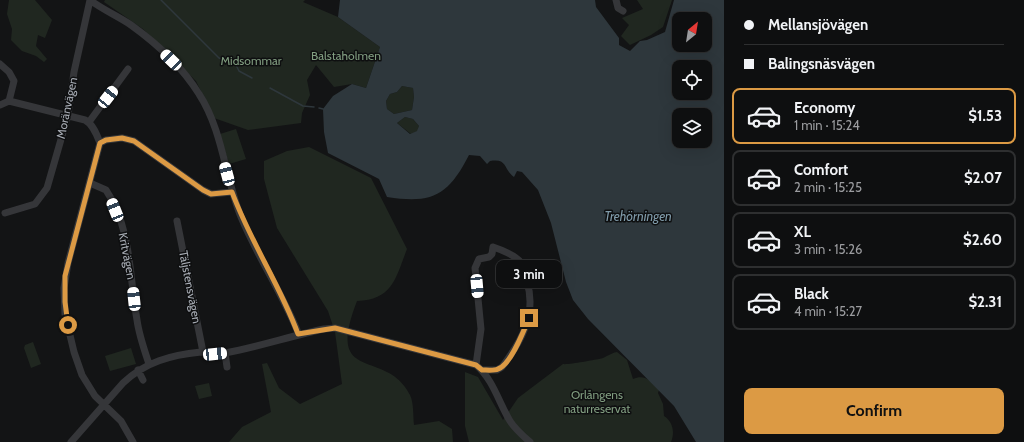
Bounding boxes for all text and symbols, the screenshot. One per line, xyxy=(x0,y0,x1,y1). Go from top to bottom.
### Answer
north arrow xyxy=(672,12,712,52)
map controls xyxy=(672,12,712,148)
text: Mellansjövägen xyxy=(768,16,868,34)
car xyxy=(158,47,184,73)
park label: Balstaholmen xyxy=(311,48,381,63)
park label: Midsommar xyxy=(221,53,282,68)
text: Balingsnäsvägen xyxy=(768,55,875,73)
button: locate xyxy=(672,60,712,100)
street label: Moränvägen xyxy=(53,75,80,140)
car xyxy=(96,84,120,110)
icon: car xyxy=(746,98,782,134)
text: Economy xyxy=(794,99,855,117)
text: $1.53 xyxy=(968,107,1002,125)
button: layers xyxy=(672,108,712,148)
text: 1 min · 15:24 xyxy=(794,117,860,133)
icon: car xyxy=(746,160,782,196)
car xyxy=(218,161,236,187)
text: Comfort xyxy=(794,161,848,179)
text: $2.07 xyxy=(964,169,1002,187)
text: 2 min · 15:25 xyxy=(794,179,862,195)
car xyxy=(105,197,125,223)
water label: Trehörningen xyxy=(604,208,672,224)
icon: car xyxy=(746,222,782,258)
text: XL xyxy=(794,223,811,241)
street label: Kritvägen xyxy=(116,231,139,281)
text: $2.60 xyxy=(963,231,1002,249)
text: 3 min · 15:26 xyxy=(794,241,863,257)
street label: Täljstensvägen xyxy=(176,249,205,325)
callout: 3 min xyxy=(496,260,562,288)
text: 3 min xyxy=(513,266,545,282)
car xyxy=(470,274,484,298)
icon: car xyxy=(746,284,782,320)
text: Black xyxy=(794,285,829,303)
car xyxy=(127,286,141,312)
text: $2.31 xyxy=(968,293,1002,311)
text: 4 min · 15:27 xyxy=(794,303,862,319)
route end xyxy=(520,309,538,327)
route start xyxy=(59,316,77,334)
car xyxy=(202,347,228,361)
park label: Orlångens naturreservat xyxy=(564,387,630,416)
button: Confirm xyxy=(744,388,1004,434)

